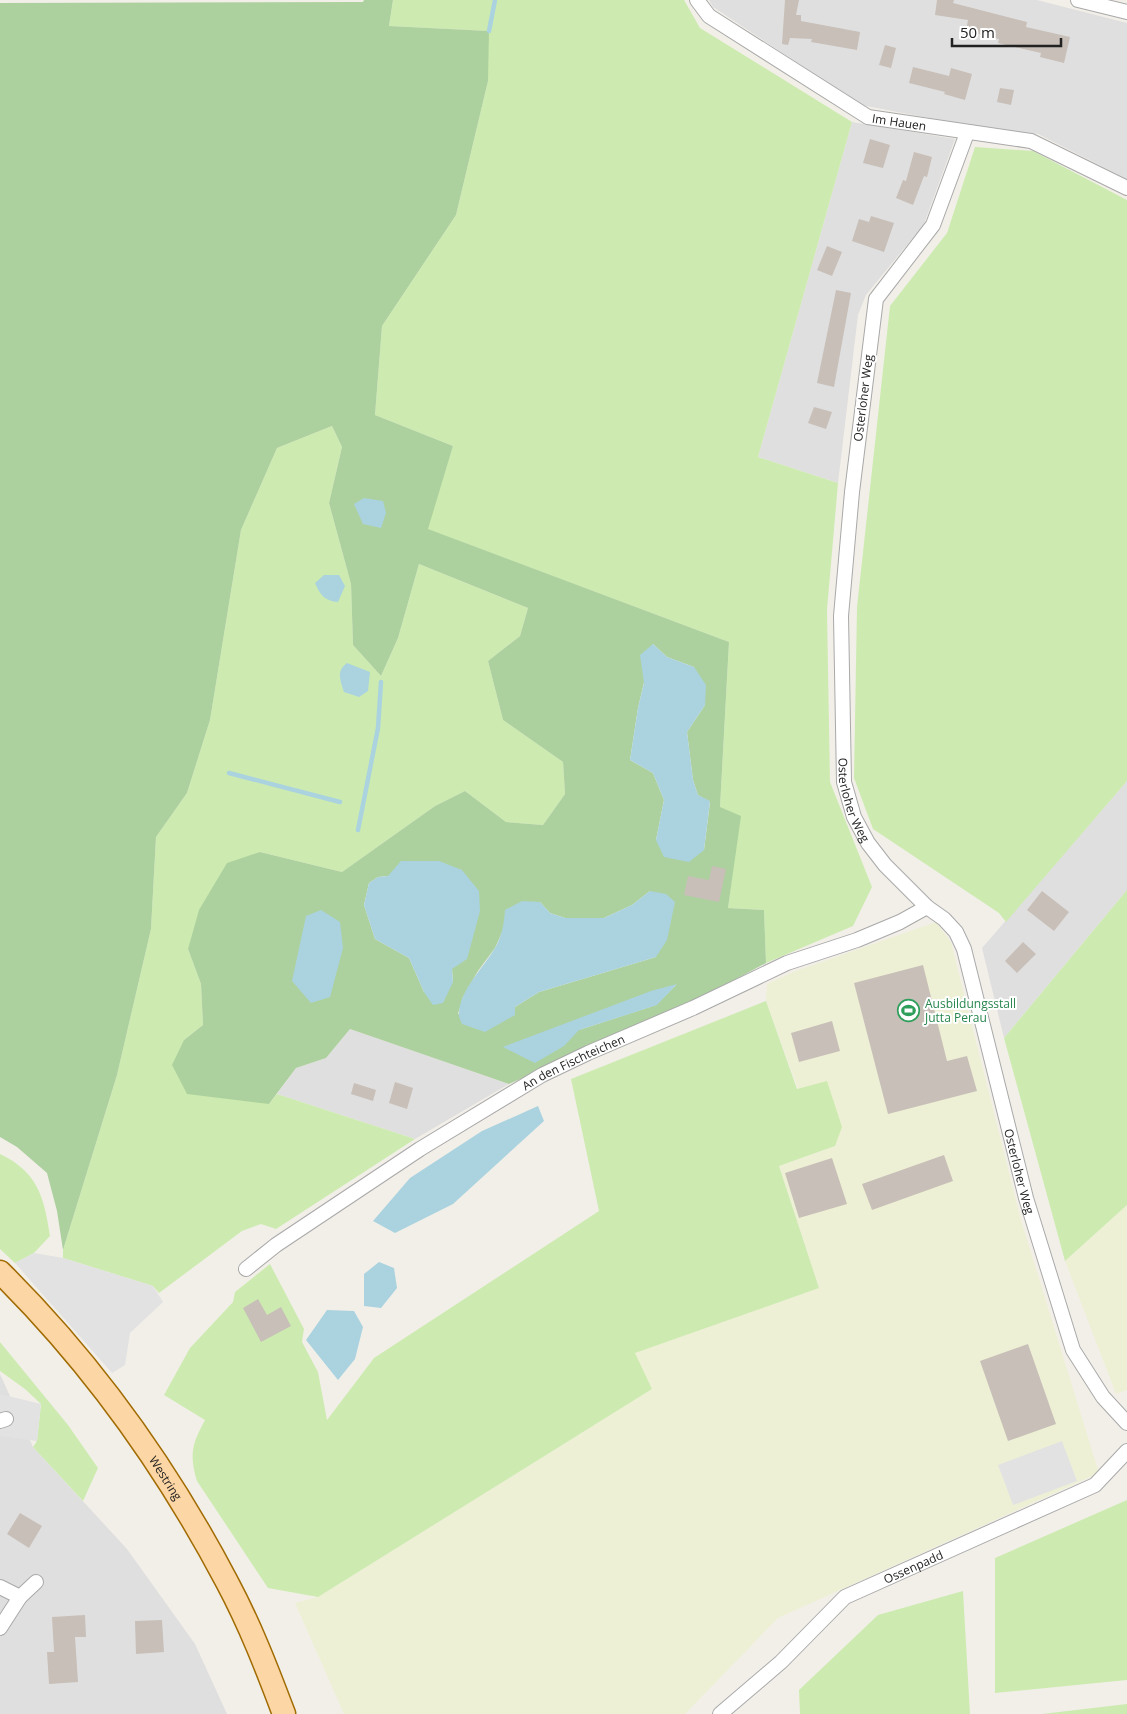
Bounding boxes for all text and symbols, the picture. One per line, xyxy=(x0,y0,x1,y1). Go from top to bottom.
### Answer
scale bar xyxy=(952,15,1061,47)
text: 50 m xyxy=(960,22,995,42)
street label: Im Hauen xyxy=(871,109,928,134)
street label: Osterloher Weg xyxy=(849,353,877,443)
street label: Osterloher Weg xyxy=(835,757,875,845)
place label: Ausbildungsstall Jutta Perau xyxy=(924,995,1016,1026)
sports icon: Ausbildungsstall Jutta Perau xyxy=(897,998,921,1022)
street label: An den Fischteichen xyxy=(519,1030,627,1094)
street label: Osterloher Weg xyxy=(1001,1127,1039,1217)
street label: Westring xyxy=(145,1452,187,1504)
street label: Ossenpadd xyxy=(881,1546,946,1587)

